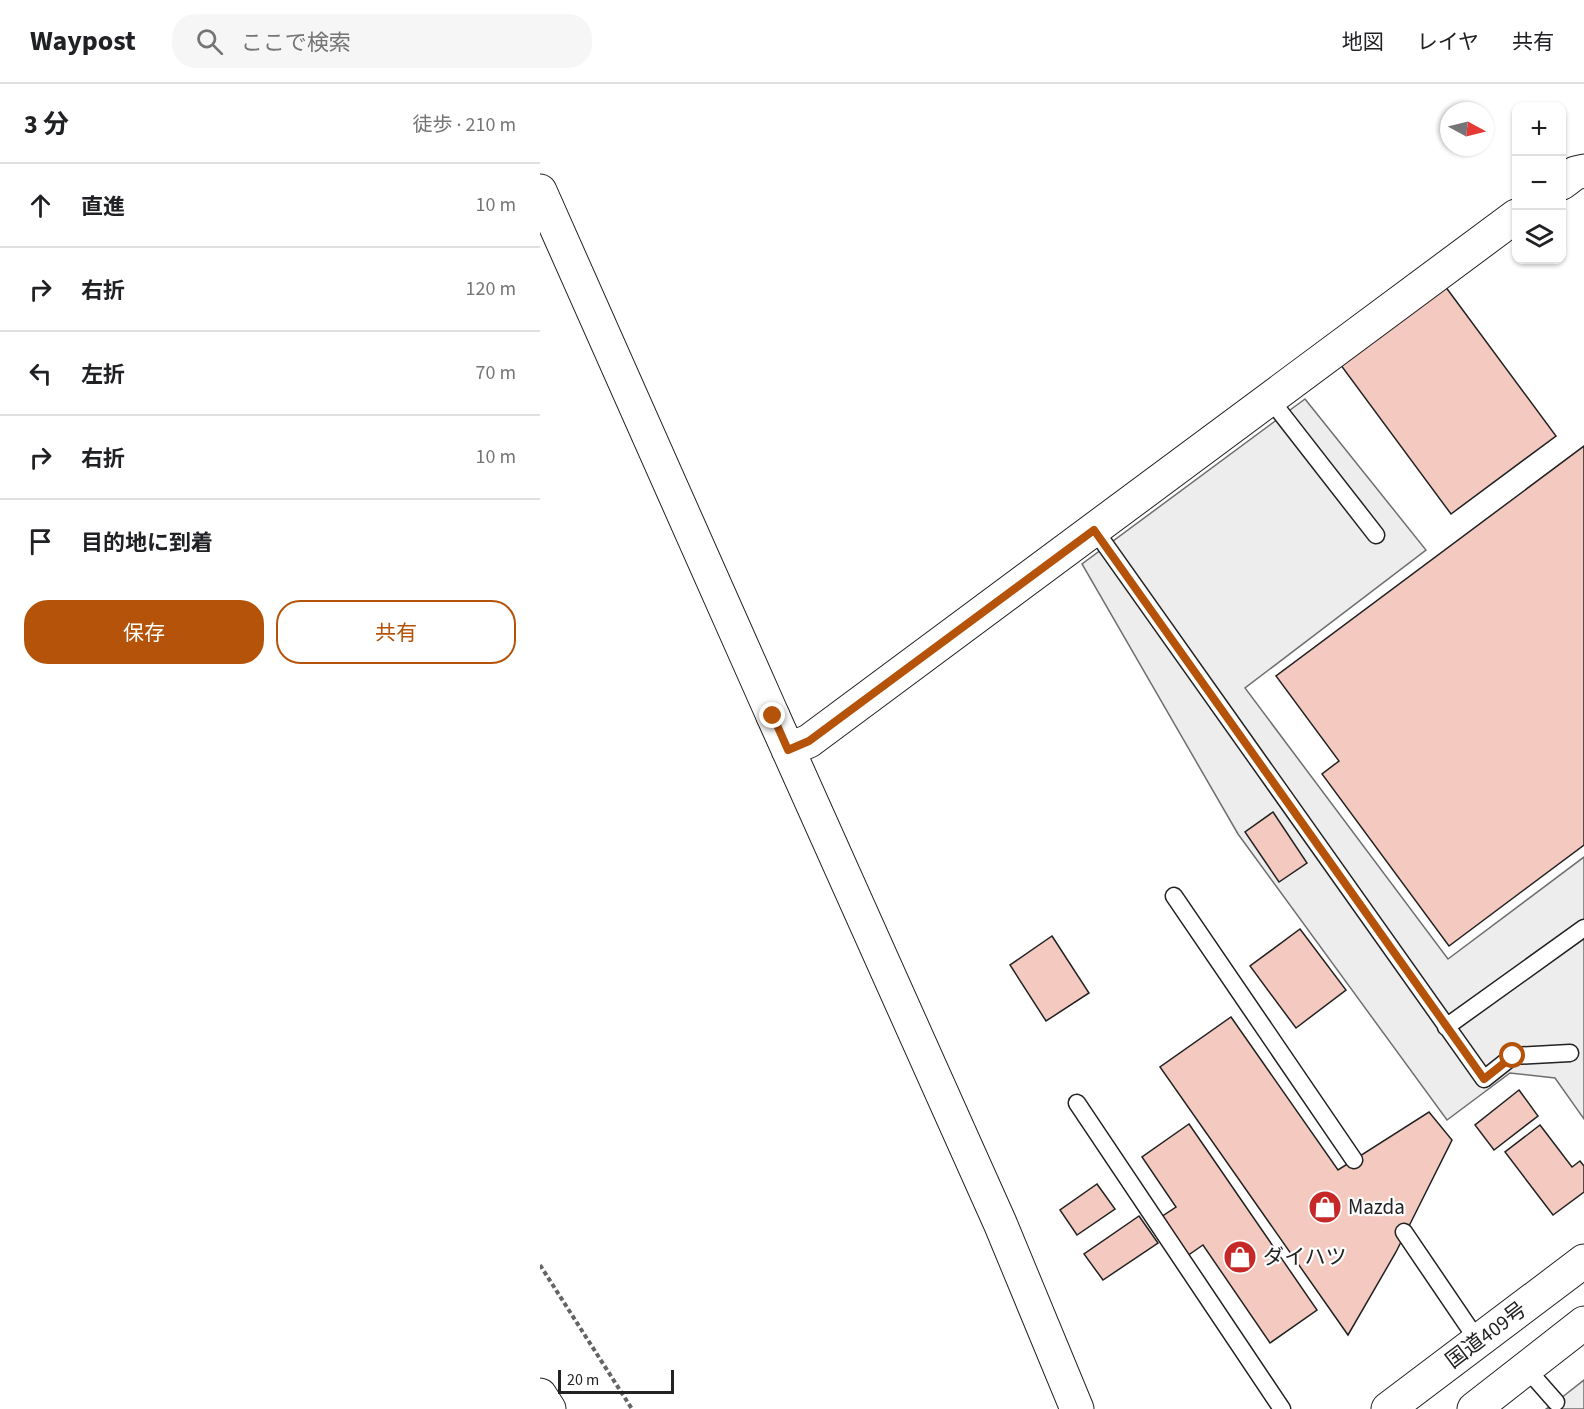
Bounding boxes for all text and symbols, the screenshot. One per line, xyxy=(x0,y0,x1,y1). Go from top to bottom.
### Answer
search box xyxy=(172,14,592,68)
text: Waypost xyxy=(30,21,136,61)
icon: search xyxy=(193,25,226,58)
text: ここで検索 xyxy=(241,27,351,59)
text: 地図 xyxy=(1342,27,1384,57)
text: レイヤ xyxy=(1417,27,1479,57)
text: 共有 xyxy=(1512,27,1554,57)
north arrow xyxy=(1440,102,1494,156)
map controls xyxy=(1512,102,1566,264)
button: + xyxy=(1512,102,1566,156)
text: 3 分 xyxy=(24,106,69,143)
text: 徒歩 · 210 m xyxy=(413,111,516,139)
button: − xyxy=(1512,156,1566,210)
icon: ahead xyxy=(24,189,57,222)
text: 直進 xyxy=(81,191,125,223)
text: 10 m xyxy=(476,191,516,219)
button: layers xyxy=(1512,210,1566,264)
icon: right xyxy=(24,273,57,306)
text: 右折 xyxy=(81,275,125,307)
text: 120 m xyxy=(466,275,516,303)
icon: left xyxy=(24,357,57,390)
text: 左折 xyxy=(81,359,125,391)
text: 70 m xyxy=(476,359,516,387)
icon: right xyxy=(24,441,57,474)
text: 右折 xyxy=(81,443,125,475)
text: 10 m xyxy=(476,443,516,471)
icon: arrive xyxy=(24,525,57,558)
text: 目的地に到着 xyxy=(81,527,213,559)
button: 保存 xyxy=(24,600,264,664)
button: 共有 xyxy=(276,600,516,664)
route end xyxy=(759,702,785,728)
route start xyxy=(1499,1042,1525,1068)
shop icon: Mazda xyxy=(1307,1189,1343,1225)
place label: Mazda xyxy=(1348,1192,1405,1222)
shop icon: ダイハツ xyxy=(1222,1239,1258,1275)
place label: ダイハツ xyxy=(1263,1242,1347,1272)
street label: 国道409号 xyxy=(1439,1295,1533,1375)
scale bar xyxy=(558,1367,674,1394)
text: 20 m xyxy=(567,1369,599,1391)

